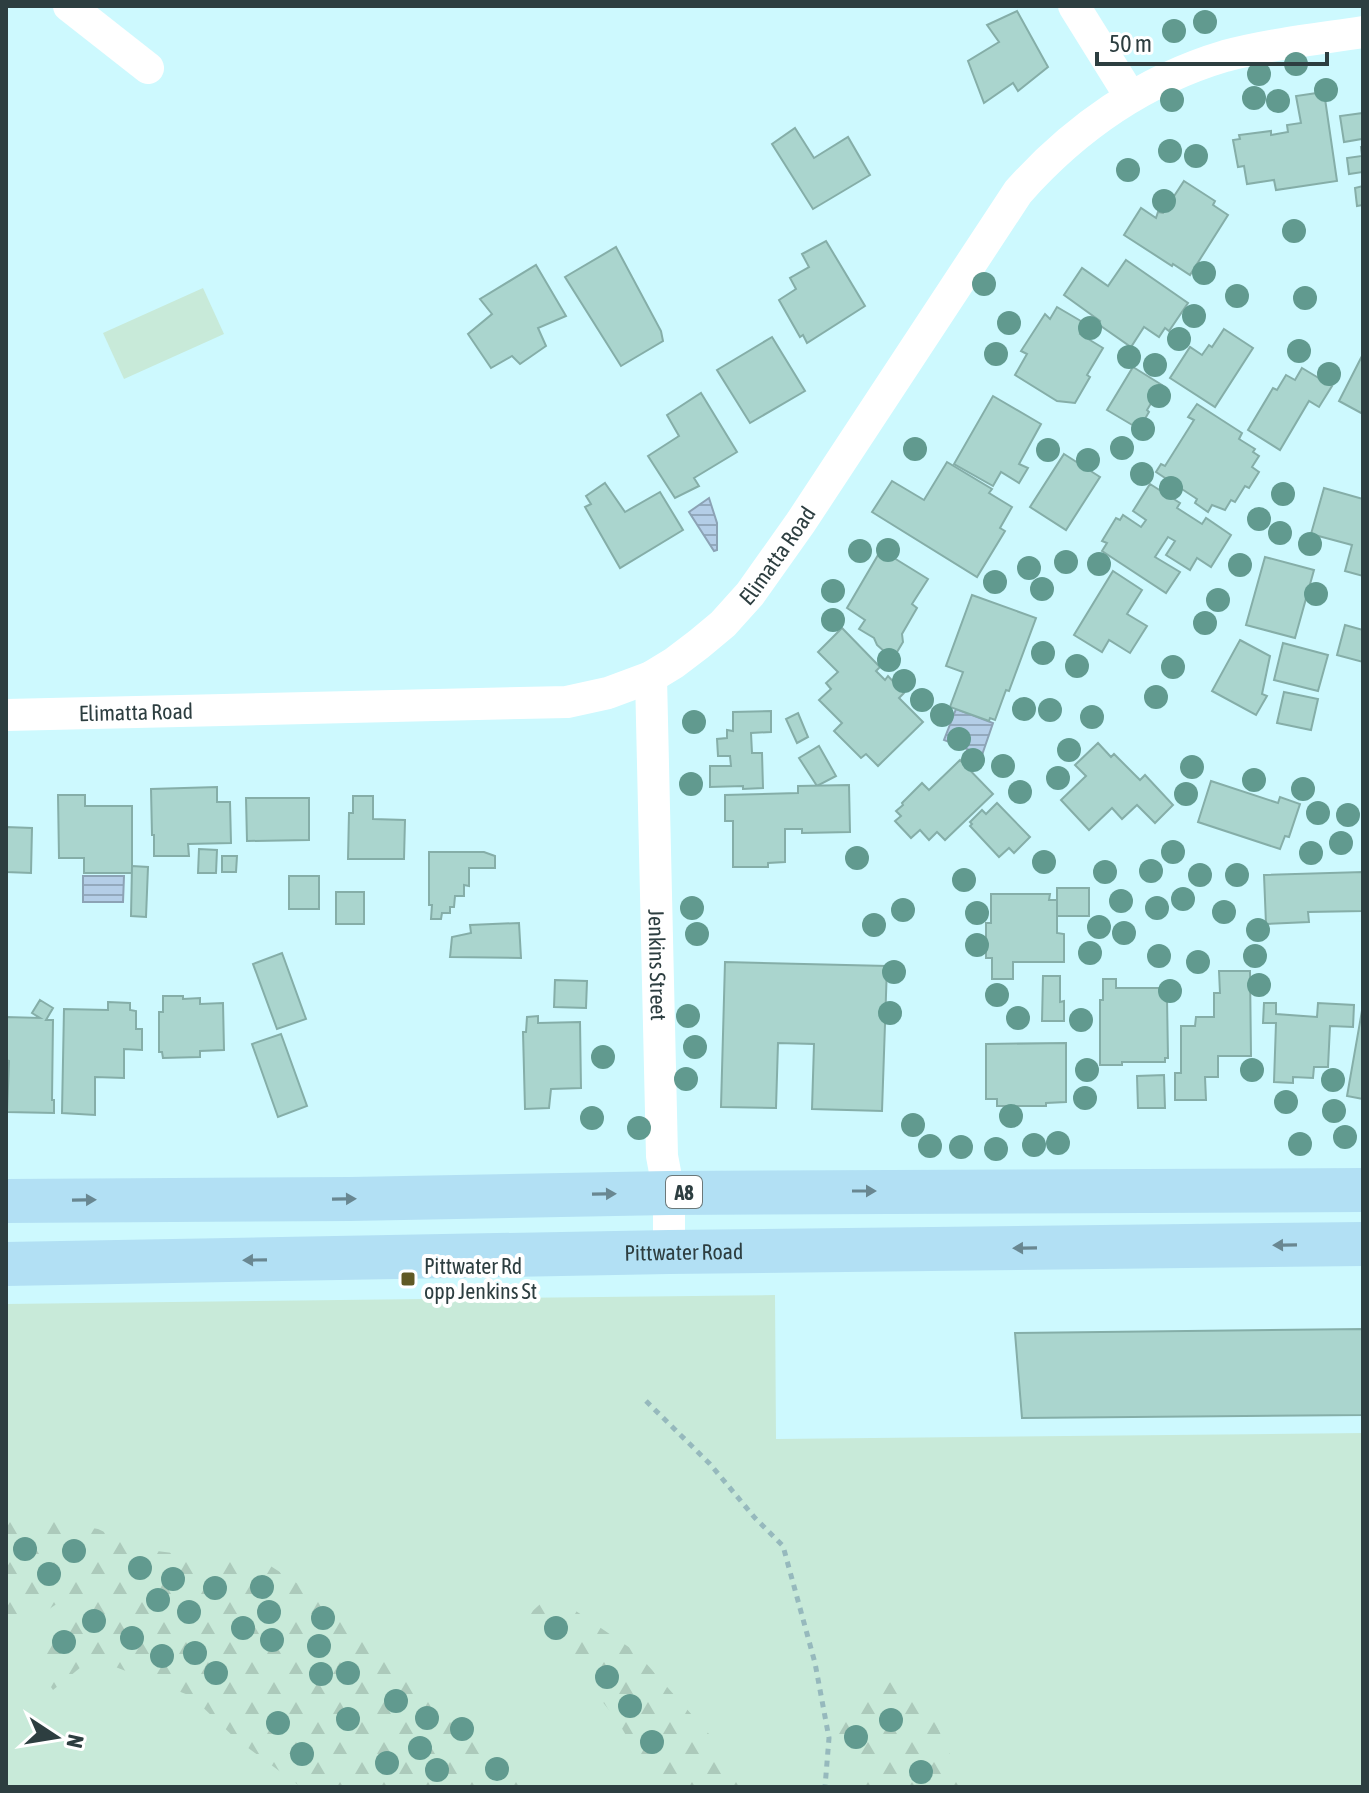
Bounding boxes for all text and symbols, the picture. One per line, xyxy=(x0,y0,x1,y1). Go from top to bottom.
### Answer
scale bar xyxy=(1097,16,1327,66)
text: 50 m xyxy=(1109,30,1152,57)
street label: Elimatta Road xyxy=(734,501,821,610)
street label: Elimatta Road xyxy=(79,698,193,726)
street label: Jenkins Street xyxy=(643,909,672,1021)
road number: A8 xyxy=(666,1176,702,1208)
one-way arrow xyxy=(852,1185,877,1198)
one-way arrow xyxy=(592,1188,617,1200)
one-way arrow xyxy=(332,1193,357,1205)
one-way arrow xyxy=(72,1194,97,1206)
street label: Pittwater Road xyxy=(624,1238,743,1266)
one-way arrow xyxy=(1272,1239,1297,1252)
one-way arrow xyxy=(1012,1242,1037,1255)
place label: Pittwater Rd opp Jenkins St xyxy=(424,1253,537,1304)
one-way arrow xyxy=(242,1254,267,1266)
marker: Pittwater Rd opp Jenkins St xyxy=(399,1270,417,1288)
north arrow xyxy=(16,1697,96,1777)
text: N xyxy=(61,1732,90,1750)

